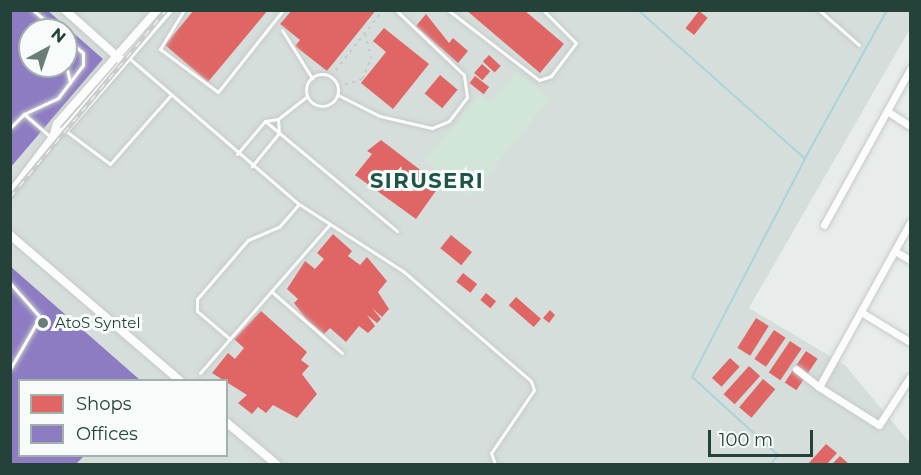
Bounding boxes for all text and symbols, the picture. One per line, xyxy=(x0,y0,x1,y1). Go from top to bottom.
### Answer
north arrow xyxy=(18,18,78,78)
text: N xyxy=(48,24,70,47)
district label: SIRUSERI xyxy=(370,168,484,194)
place label: AtoS Syntel xyxy=(55,314,140,332)
marker: AtoS Syntel xyxy=(36,316,50,330)
legend xyxy=(18,379,228,457)
text: Shops xyxy=(76,393,132,415)
scale bar xyxy=(711,418,816,456)
text: Offices xyxy=(76,423,138,445)
text: 100 m xyxy=(719,429,773,451)

